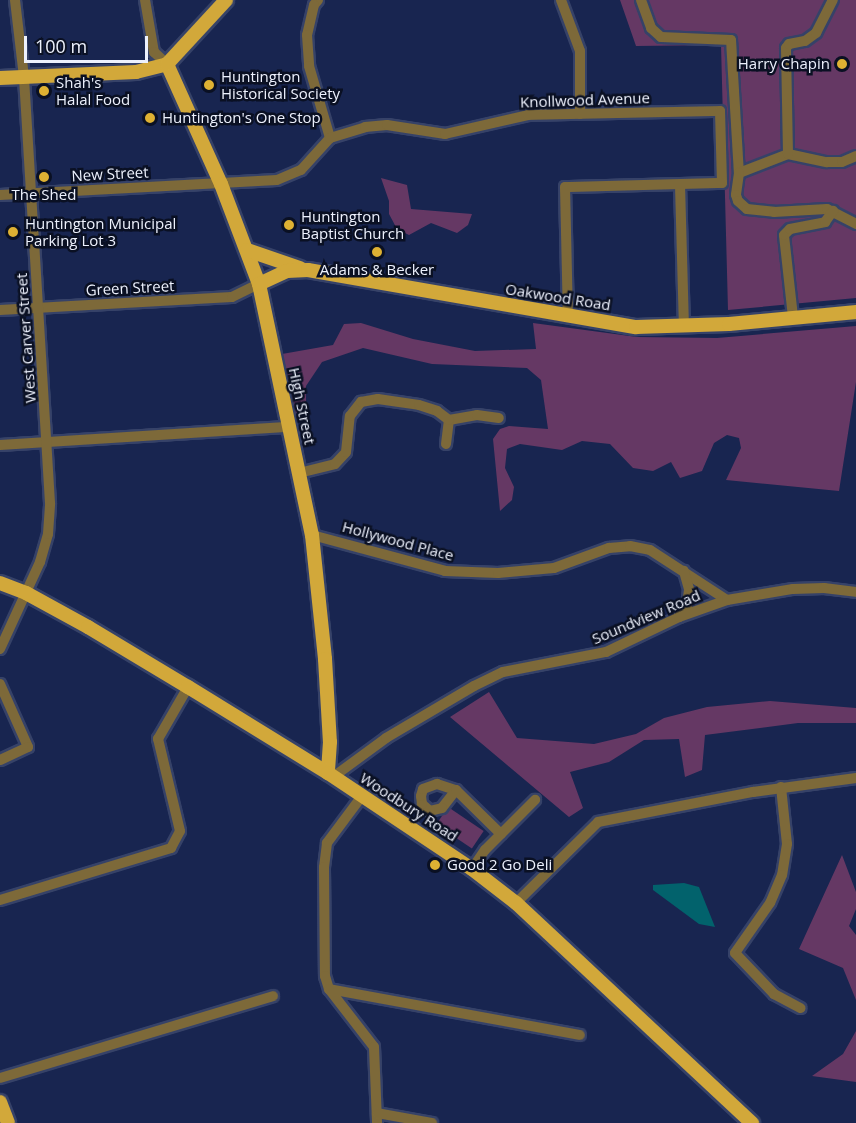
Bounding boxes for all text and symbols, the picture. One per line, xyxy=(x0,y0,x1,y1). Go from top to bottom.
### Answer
scale bar xyxy=(27,24,152,62)
text: 100 m xyxy=(35,34,87,58)
place label: Harry Chapin xyxy=(738,55,830,73)
marker: Harry Chapin xyxy=(835,57,849,71)
place label: Huntington Historical Society xyxy=(221,67,340,102)
place label: Shah's Halal Food xyxy=(56,73,130,108)
marker: Huntington Historical Society xyxy=(202,78,216,92)
marker: Shah's Halal Food xyxy=(37,84,51,98)
street label: Knollwood Avenue xyxy=(520,89,650,111)
place label: Huntington's One Stop xyxy=(162,109,321,127)
marker: Huntington's One Stop xyxy=(143,111,157,125)
street label: New Street xyxy=(71,163,149,185)
marker: The Shed xyxy=(37,170,51,184)
place label: The Shed xyxy=(12,186,76,204)
place label: Huntington Baptist Church xyxy=(301,207,404,242)
place label: Huntington Municipal Parking Lot 3 xyxy=(25,214,176,249)
marker: Huntington Baptist Church xyxy=(282,218,296,232)
marker: Huntington Municipal Parking Lot 3 xyxy=(6,225,20,239)
marker: Adams & Becker xyxy=(370,245,384,259)
place label: Adams & Becker xyxy=(320,261,434,279)
street label: West Carver Street xyxy=(12,272,40,404)
street label: Green Street xyxy=(85,277,175,299)
street label: Oakwood Road xyxy=(504,280,612,314)
street label: High Street xyxy=(285,366,319,446)
street label: Hollywood Place xyxy=(340,517,456,565)
street label: Soundview Road xyxy=(589,586,703,648)
street label: Woodbury Road xyxy=(357,769,461,845)
place label: Good 2 Go Deli xyxy=(447,856,552,874)
marker: Good 2 Go Deli xyxy=(428,858,442,872)

